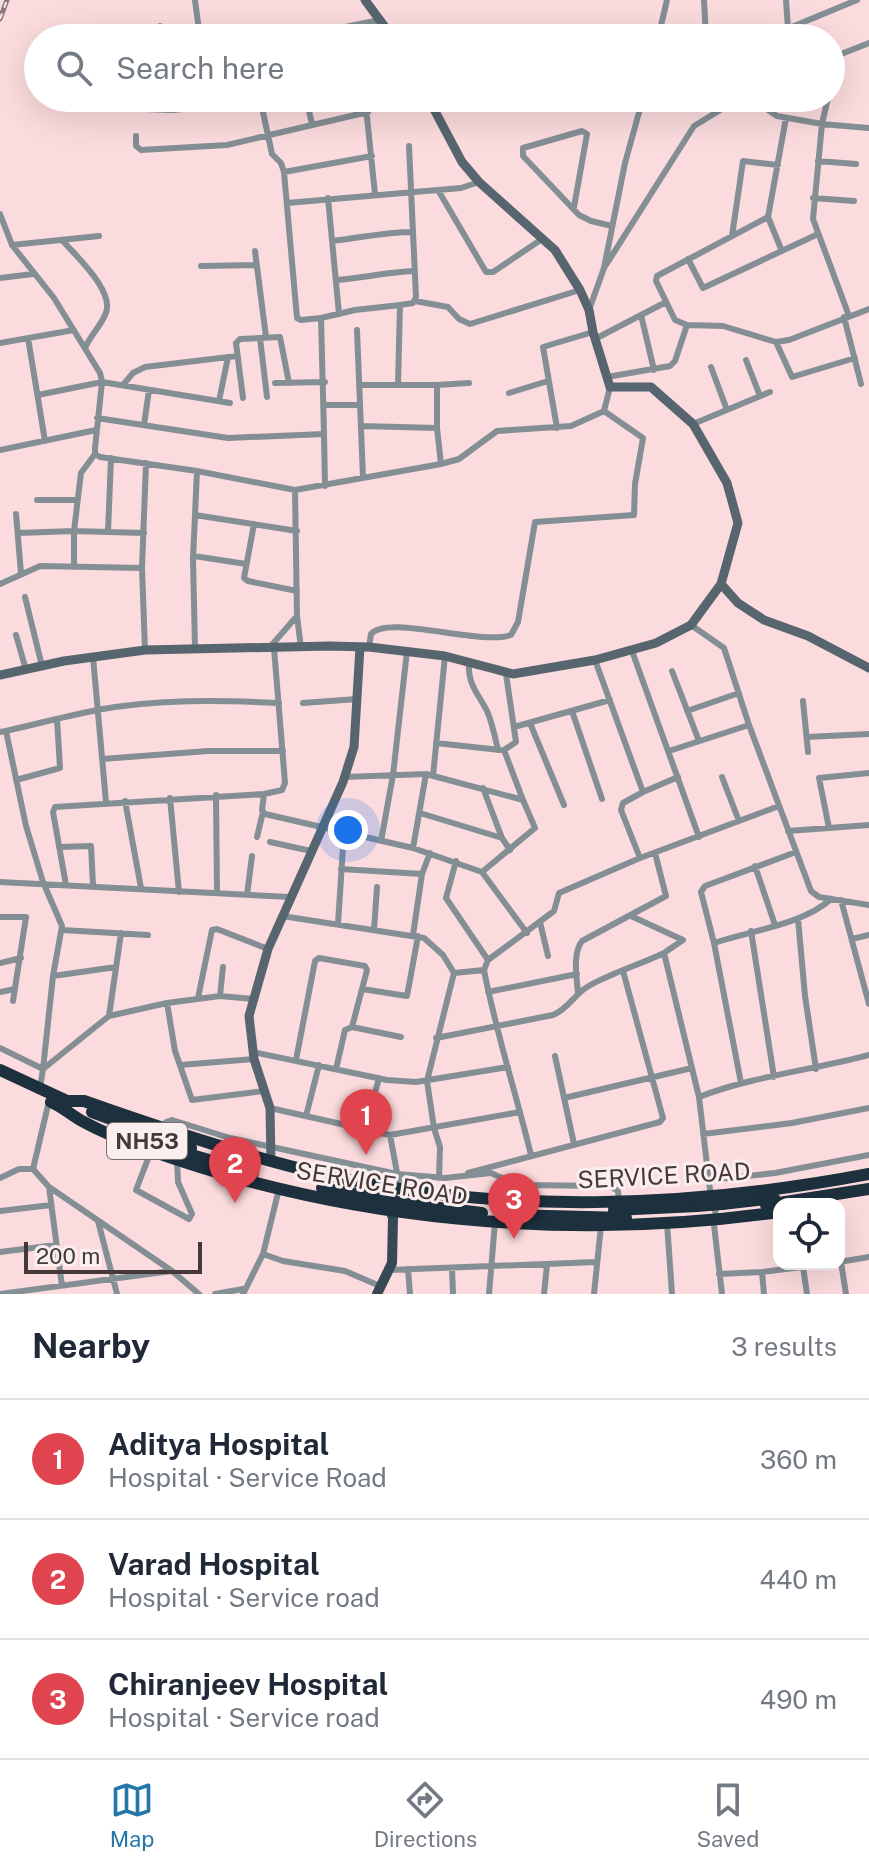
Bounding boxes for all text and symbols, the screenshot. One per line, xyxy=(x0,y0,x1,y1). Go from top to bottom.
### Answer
search box xyxy=(24,24,845,112)
icon: search xyxy=(52,46,96,90)
text: Search here xyxy=(116,50,284,86)
your location xyxy=(328,810,368,850)
pin: 1 xyxy=(340,1089,392,1155)
road number: NH53 xyxy=(107,1123,187,1159)
pin: 2 xyxy=(209,1137,261,1203)
street label: SERVICE ROAD xyxy=(294,1156,470,1210)
street label: SERVICE ROAD xyxy=(577,1156,751,1194)
pin: 3 xyxy=(488,1173,540,1239)
map controls xyxy=(773,1198,845,1270)
button: locate xyxy=(773,1198,845,1270)
scale bar xyxy=(24,1238,202,1274)
text: 200 m xyxy=(36,1243,100,1269)
text: Nearby xyxy=(32,1326,150,1366)
text: 3 results xyxy=(731,1331,837,1362)
text: Aditya Hospital xyxy=(108,1426,329,1462)
text: 1 xyxy=(52,1444,64,1475)
text: 360 m xyxy=(760,1444,837,1475)
text: Hospital · Service Road xyxy=(108,1462,387,1493)
text: Varad Hospital xyxy=(108,1546,320,1582)
text: 2 xyxy=(50,1564,66,1595)
text: 440 m xyxy=(760,1564,837,1595)
text: Hospital · Service road xyxy=(108,1582,380,1613)
text: Chiranjeev Hospital xyxy=(108,1666,388,1702)
text: 3 xyxy=(49,1684,67,1715)
text: 490 m xyxy=(760,1684,837,1715)
text: Hospital · Service road xyxy=(108,1702,380,1733)
tab: Map xyxy=(110,1778,154,1852)
tab: Directions xyxy=(374,1778,477,1852)
tab: Saved xyxy=(696,1778,759,1852)

